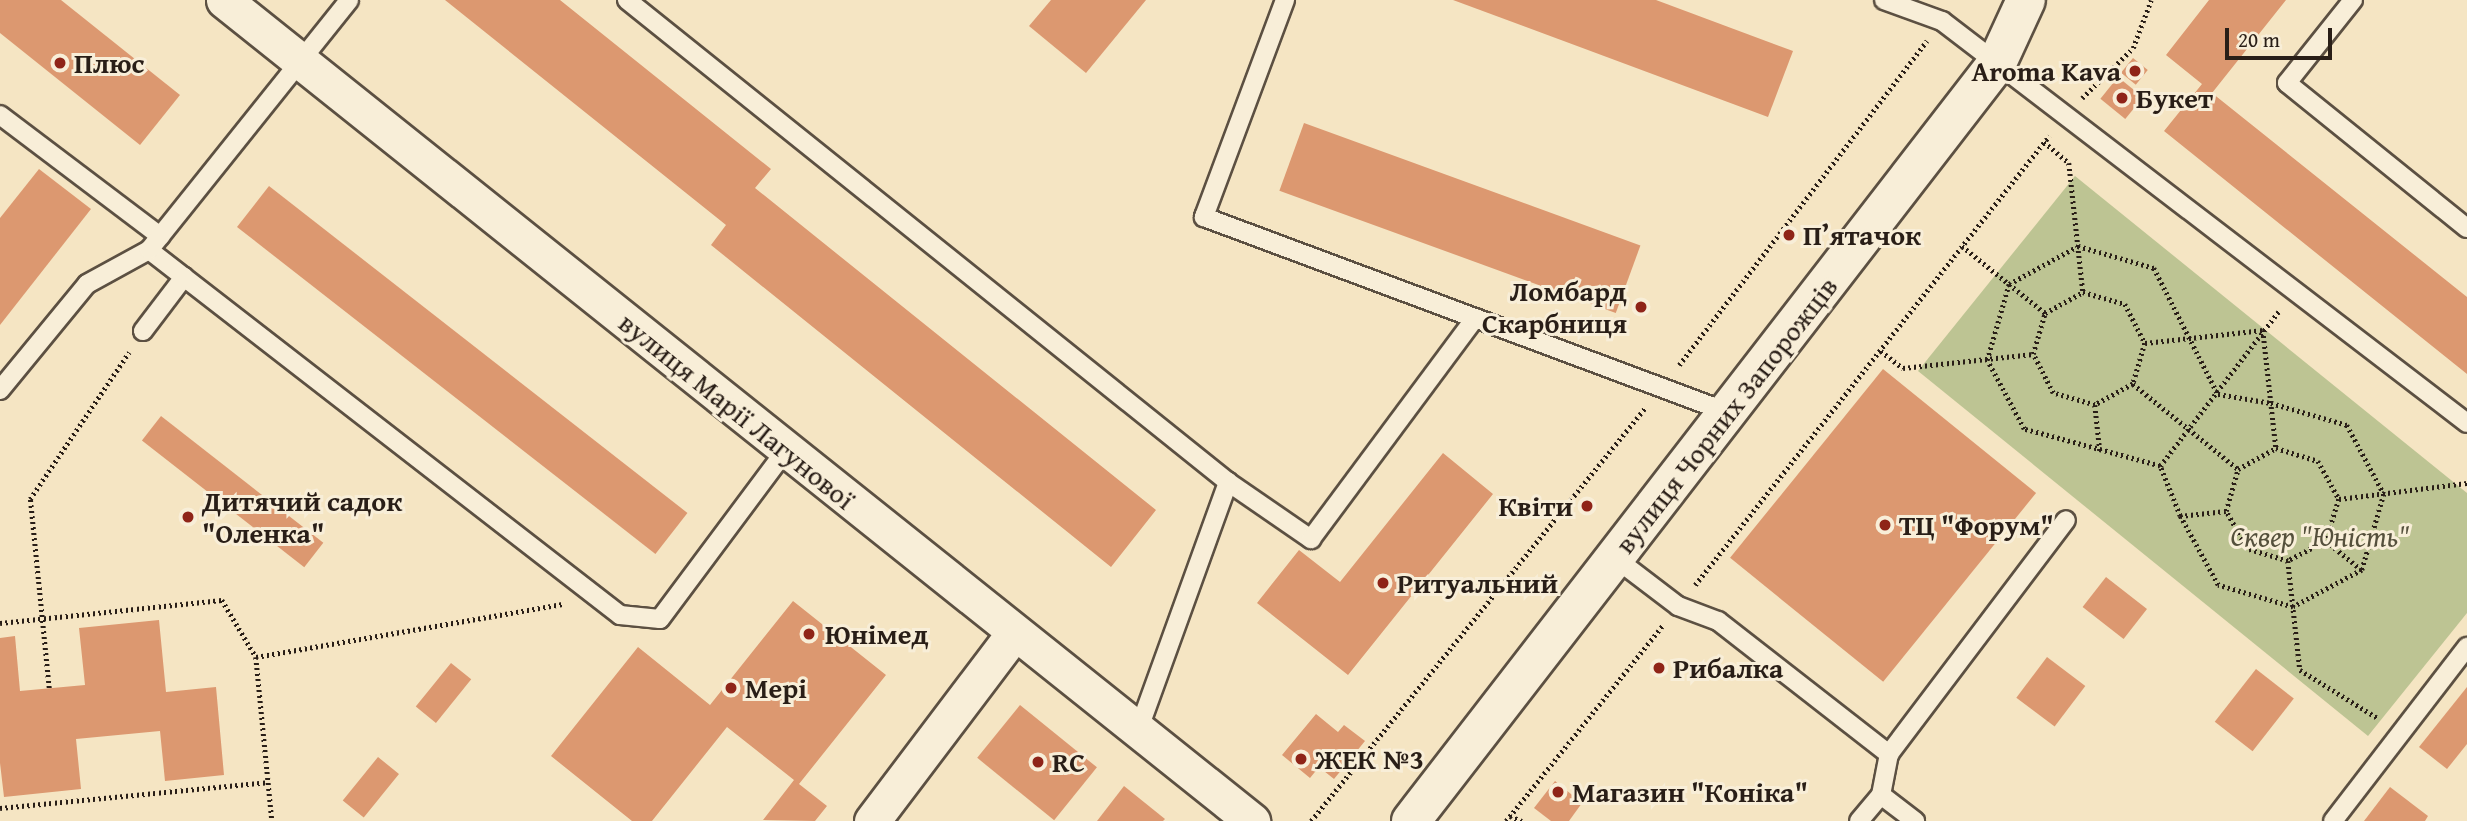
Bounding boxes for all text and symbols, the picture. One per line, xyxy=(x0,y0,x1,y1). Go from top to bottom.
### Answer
scale bar xyxy=(2229,14,2336,58)
text: 20 m xyxy=(2238,24,2280,55)
place label: Плюс xyxy=(74,46,144,80)
place label: Aroma Kava xyxy=(1971,54,2121,88)
marker: Плюс xyxy=(52,55,68,71)
marker: Aroma Kava xyxy=(2127,63,2143,79)
place label: Букет xyxy=(2136,81,2213,115)
marker: Букет xyxy=(2114,90,2130,106)
place label: П’ятачок xyxy=(1803,218,1921,252)
marker: П’ятачок xyxy=(1781,227,1797,243)
street label: вулиця Чорних Запорожців xyxy=(1608,270,1844,560)
place label: Ломбард Скарбниця xyxy=(1482,274,1627,340)
marker: Ломбард Скарбниця xyxy=(1633,299,1649,315)
street label: вулиця Марії Лагунової xyxy=(612,306,862,516)
place label: Дитячий садок "Оленка" xyxy=(202,484,402,550)
place label: Квіти xyxy=(1498,489,1573,523)
marker: Квіти xyxy=(1579,498,1595,514)
place label: ТЦ "Форум" xyxy=(1899,508,2054,542)
marker: Дитячий садок "Оленка" xyxy=(180,509,196,525)
marker: ТЦ "Форум" xyxy=(1877,517,1893,533)
park label: Сквер "Юність" xyxy=(2230,519,2410,553)
place label: Ритуальний xyxy=(1397,566,1558,600)
marker: Ритуальний xyxy=(1375,575,1391,591)
place label: Юнімед xyxy=(825,617,929,651)
marker: Юнімед xyxy=(799,624,819,644)
place label: Рибалка xyxy=(1673,651,1783,685)
marker: Рибалка xyxy=(1651,660,1667,676)
place label: Мері xyxy=(745,671,807,705)
marker: Мері xyxy=(723,680,739,696)
place label: ЖЕК №3 xyxy=(1315,742,1424,776)
place label: RC xyxy=(1052,745,1085,779)
marker: ЖЕК №3 xyxy=(1293,751,1309,767)
marker: RC xyxy=(1030,754,1046,770)
place label: Магазин "Коніка" xyxy=(1572,775,1808,809)
marker: Магазин "Коніка" xyxy=(1550,784,1566,800)

